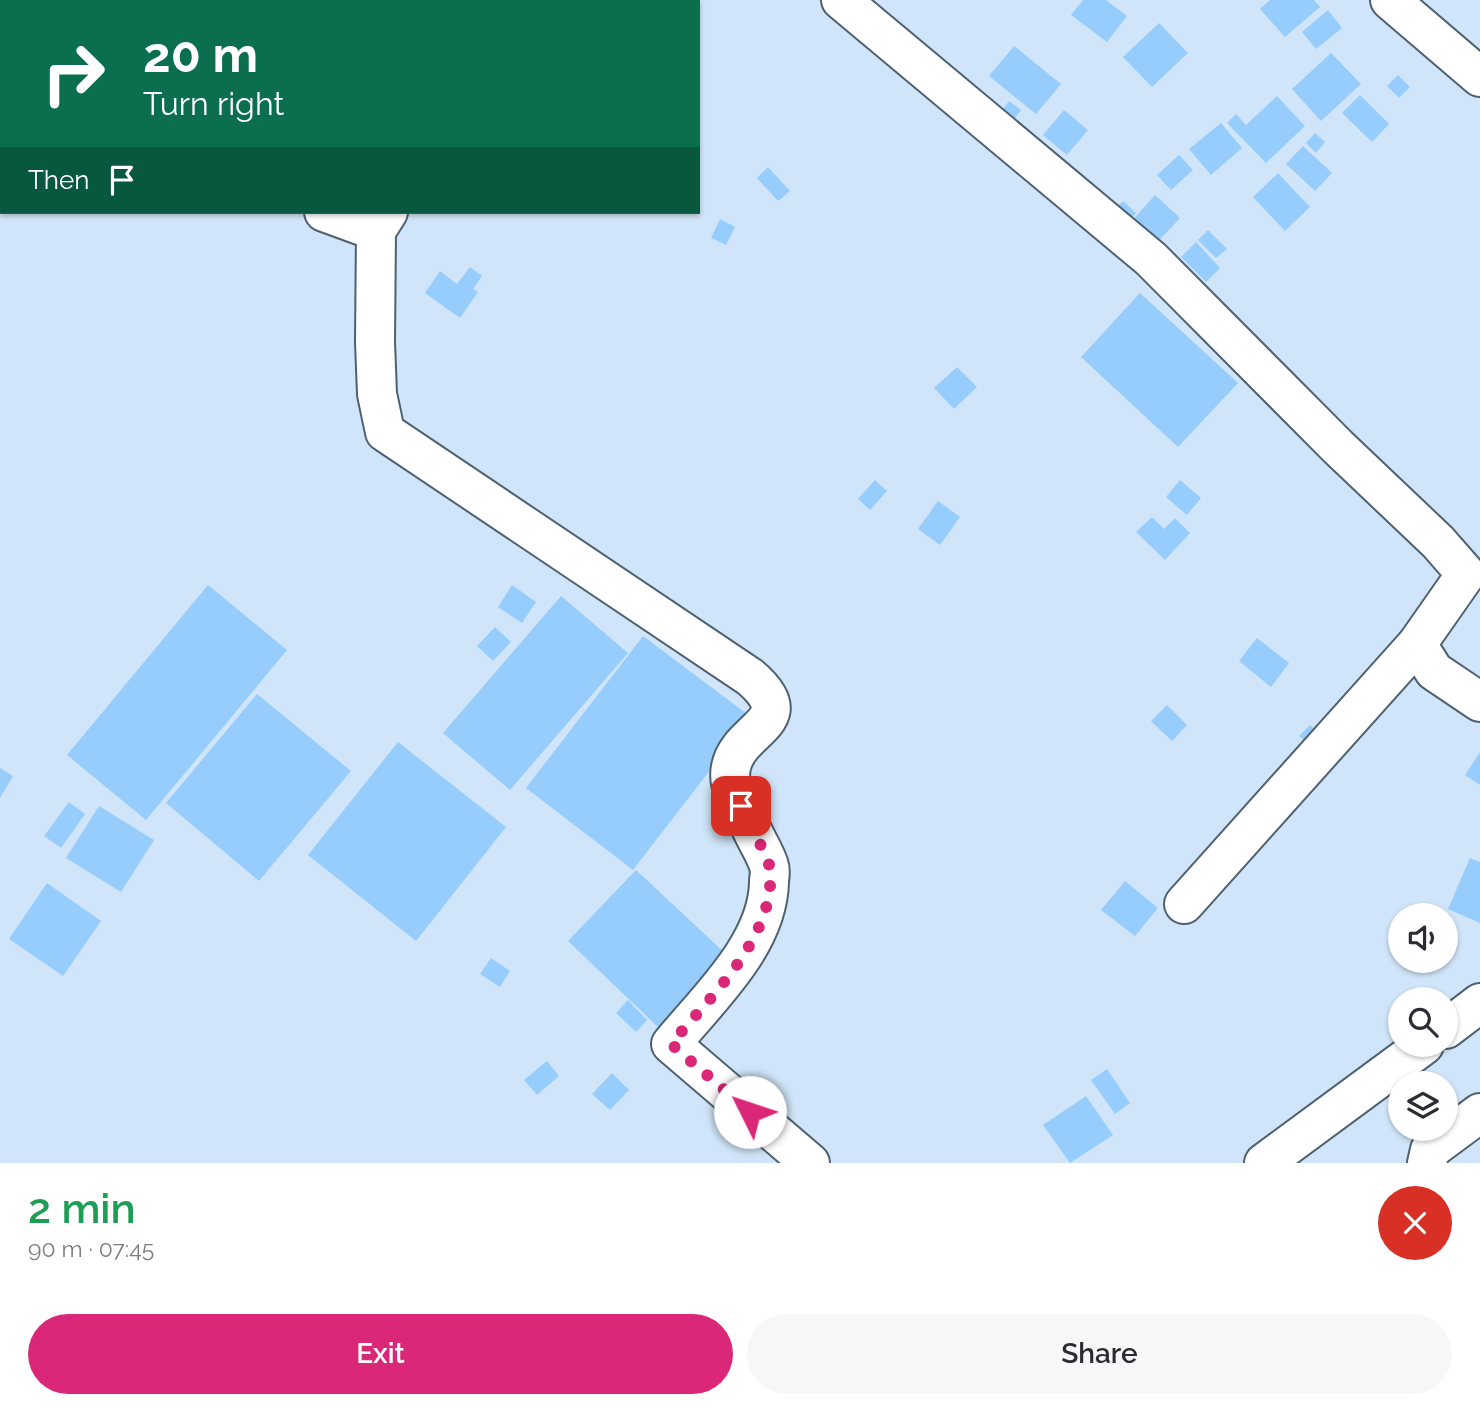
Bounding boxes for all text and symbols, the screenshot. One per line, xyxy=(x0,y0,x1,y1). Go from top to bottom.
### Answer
text: 20 m xyxy=(143,26,258,83)
icon: right xyxy=(28,28,119,119)
text: Turn right xyxy=(143,85,284,122)
icon: arrive xyxy=(103,161,141,199)
text: Then xyxy=(28,165,89,195)
pin xyxy=(711,776,771,836)
icon: arrive xyxy=(722,787,760,825)
map controls xyxy=(1388,903,1458,1141)
button: sound xyxy=(1388,903,1458,973)
button: search xyxy=(1388,987,1458,1057)
button: layers xyxy=(1388,1071,1458,1141)
position arrow xyxy=(713,1075,787,1149)
text: 2 min xyxy=(28,1184,136,1233)
button: close xyxy=(1378,1186,1452,1260)
text: 90 m · 07:45 xyxy=(28,1235,154,1262)
button: Exit xyxy=(28,1314,733,1394)
button: Share xyxy=(747,1314,1452,1394)

